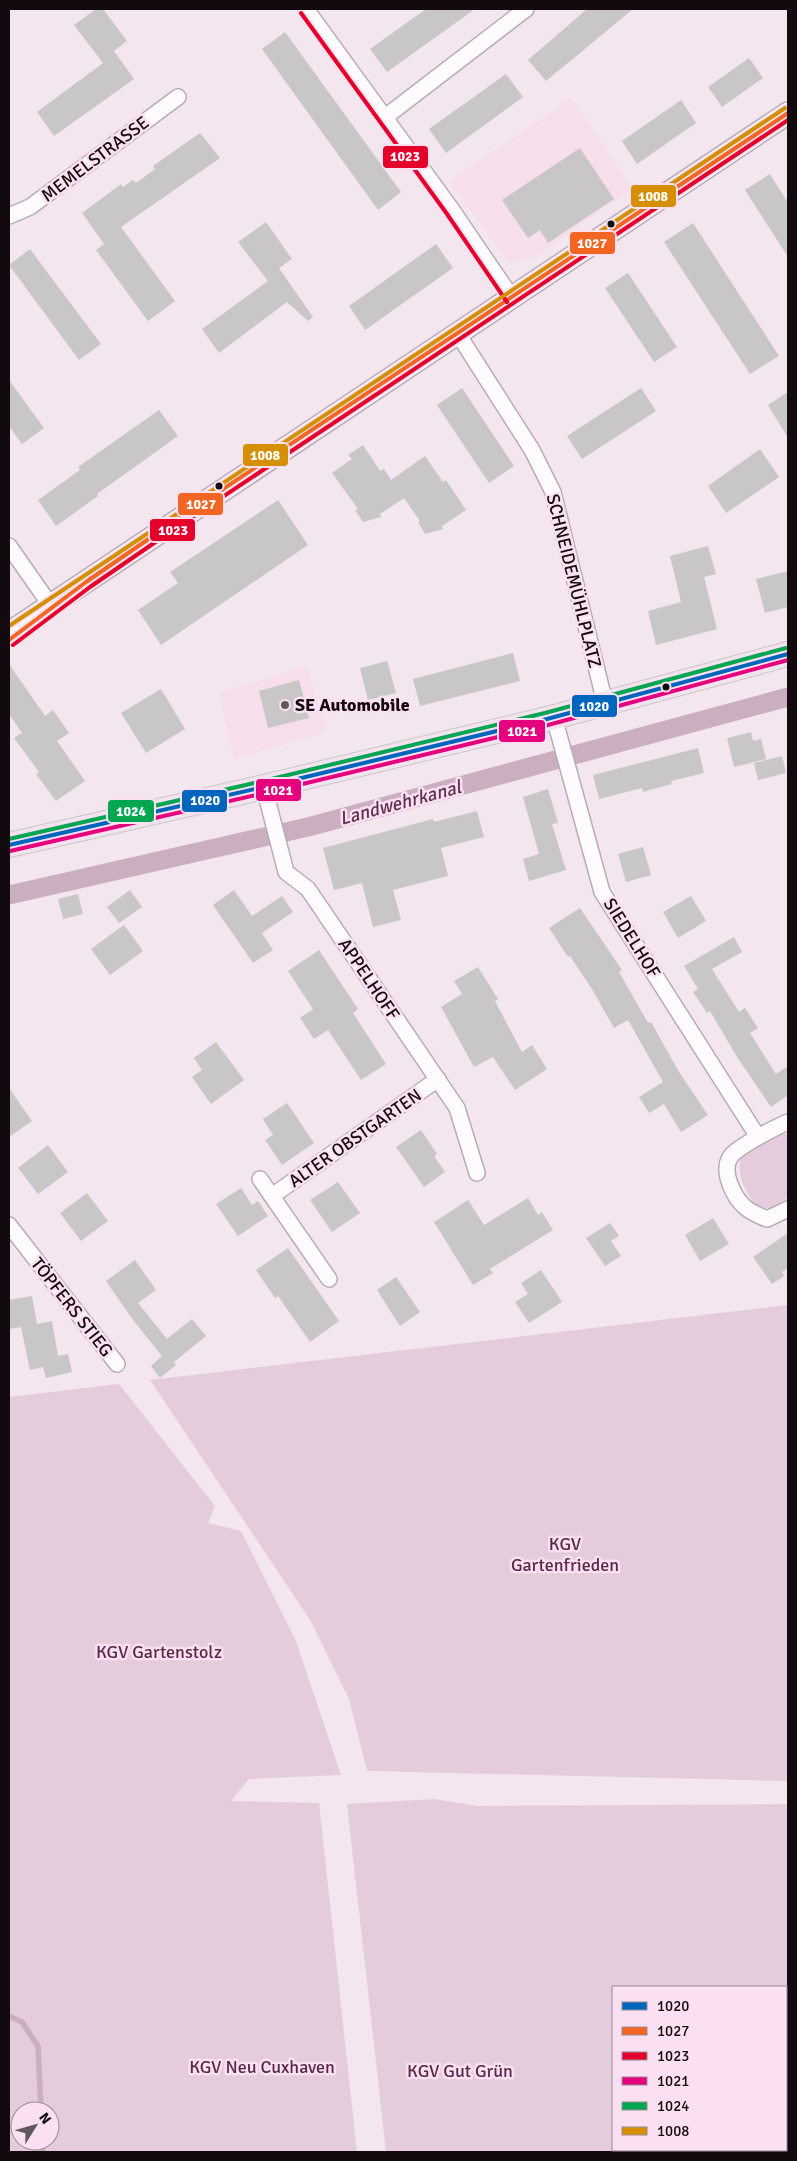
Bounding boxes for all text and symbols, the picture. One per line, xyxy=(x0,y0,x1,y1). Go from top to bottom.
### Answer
street label: MEMELSTRASSE xyxy=(37,111,153,207)
line badge: 1023 xyxy=(382,145,429,169)
text: 1023 xyxy=(390,148,420,165)
line badge: 1008 xyxy=(630,184,677,208)
text: 1008 xyxy=(638,188,669,205)
unlabelled marker xyxy=(606,219,616,229)
line badge: 1027 xyxy=(569,231,616,255)
text: 1027 xyxy=(577,235,608,252)
line badge: 1008 xyxy=(242,443,289,467)
text: 1008 xyxy=(250,447,281,464)
unlabelled marker xyxy=(214,481,224,491)
line badge: 1027 xyxy=(177,492,224,516)
street label: SCHNEIDEMÜHLPLATZ xyxy=(542,492,606,670)
text: 1027 xyxy=(186,496,217,513)
line badge: 1023 xyxy=(149,518,196,542)
text: 1023 xyxy=(158,522,188,539)
unlabelled marker xyxy=(661,682,671,692)
place label: SE Automobile xyxy=(295,694,410,716)
line badge: 1020 xyxy=(571,694,618,718)
text: 1020 xyxy=(579,698,610,715)
marker: SE Automobile xyxy=(279,699,291,711)
line badge: 1021 xyxy=(498,719,546,743)
text: 1021 xyxy=(507,723,538,740)
water label: Landwehrkanal xyxy=(337,775,465,831)
line badge: 1021 xyxy=(255,778,302,802)
text: 1021 xyxy=(263,782,294,799)
line badge: 1020 xyxy=(181,789,228,813)
text: 1020 xyxy=(190,792,221,809)
line badge: 1024 xyxy=(107,799,155,823)
text: 1024 xyxy=(116,803,147,820)
street label: SIEDELHOF xyxy=(599,894,665,982)
street label: APPELHOFF xyxy=(334,934,404,1024)
street label: ALTER OBSTGARTEN xyxy=(284,1084,426,1192)
street label: TÖPFERS STIEG xyxy=(26,1253,118,1361)
park label: KGV Gartenfrieden xyxy=(511,1533,619,1576)
park label: KGV Gartenstolz xyxy=(96,1641,222,1663)
legend xyxy=(612,1986,787,2151)
text: 1020 xyxy=(657,1997,689,2015)
text: 1027 xyxy=(657,2022,689,2040)
text: 1023 xyxy=(657,2047,689,2065)
park label: KGV Neu Cuxhaven xyxy=(189,2056,335,2078)
park label: KGV Gut Grün xyxy=(407,2060,513,2082)
text: 1021 xyxy=(657,2072,689,2090)
text: 1024 xyxy=(657,2097,689,2115)
north arrow xyxy=(10,2101,60,2151)
text: N xyxy=(35,2109,55,2127)
text: 1008 xyxy=(657,2122,689,2140)

